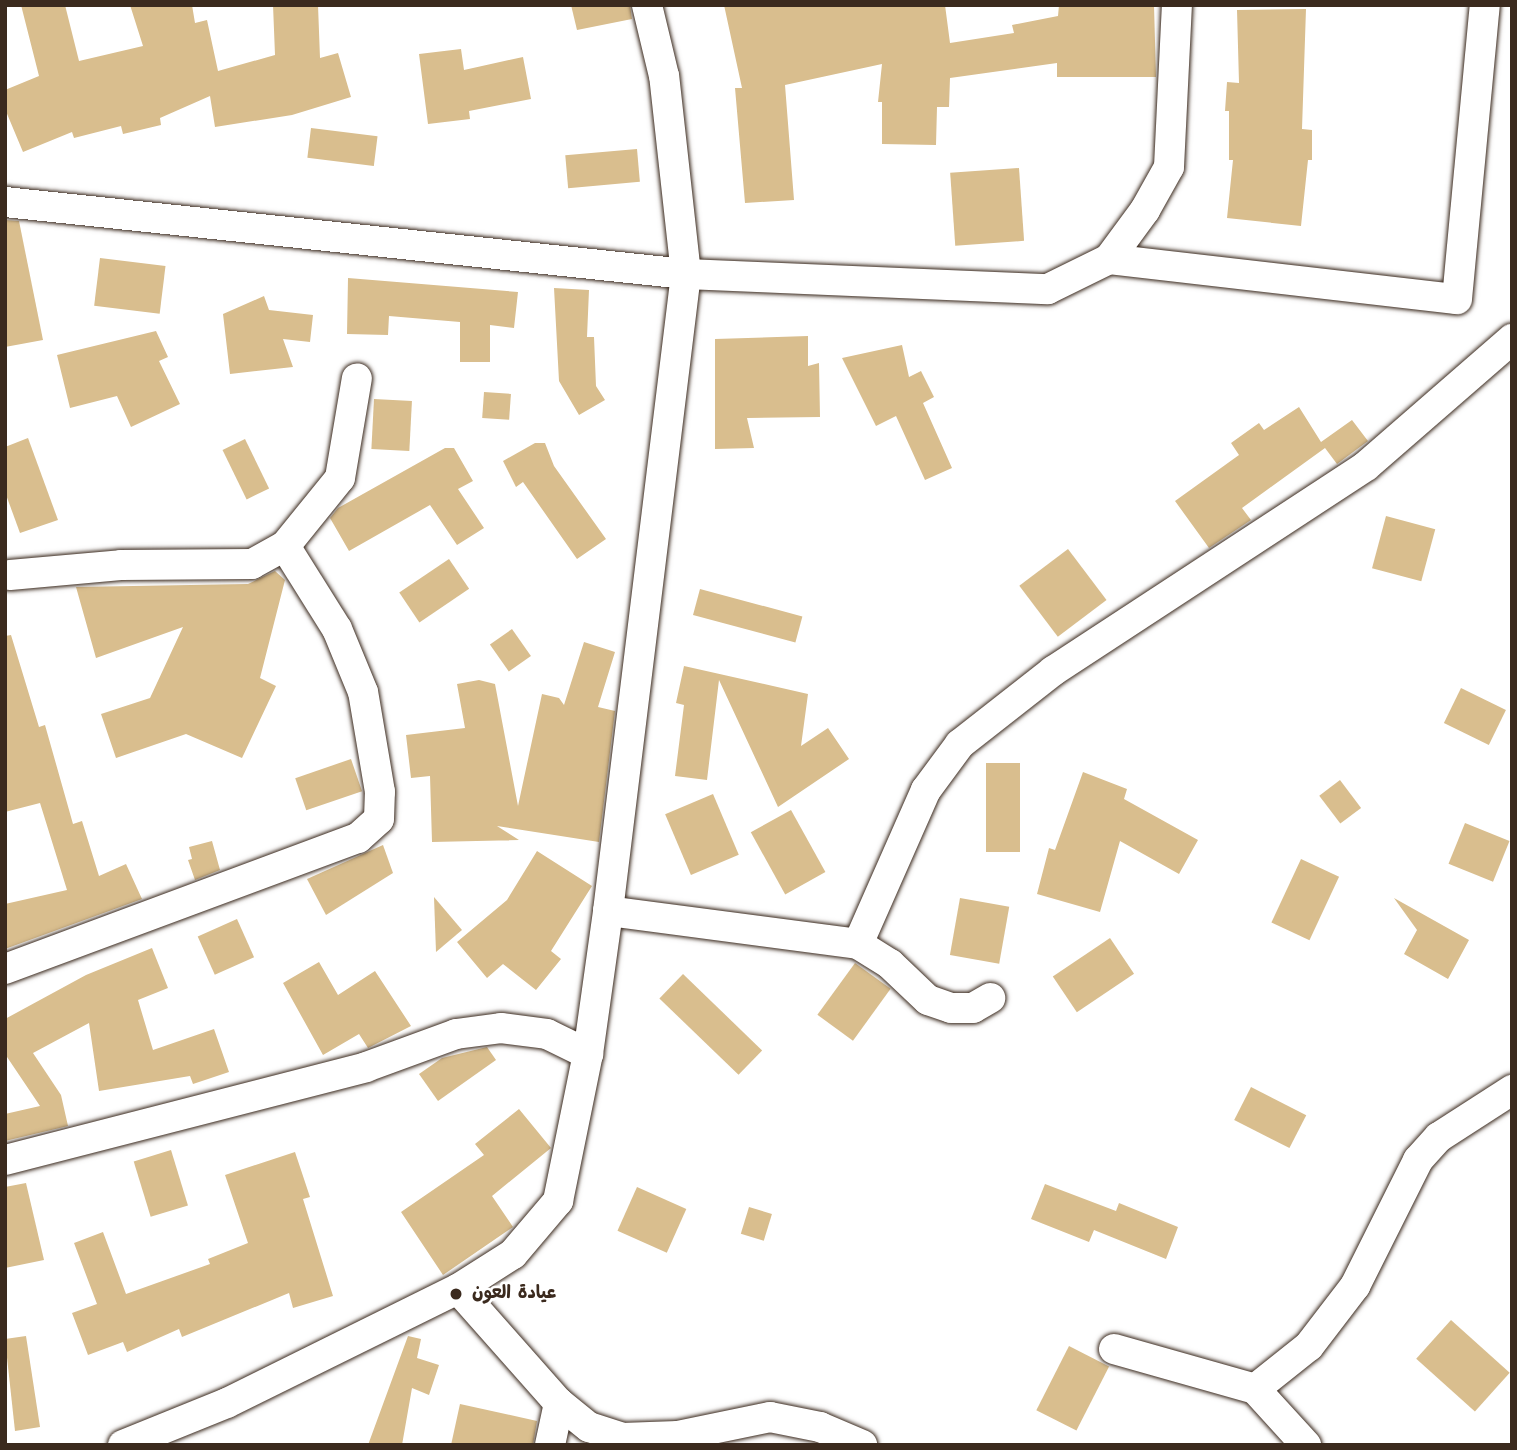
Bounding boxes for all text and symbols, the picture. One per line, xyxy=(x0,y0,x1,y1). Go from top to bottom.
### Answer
place label: عيادة العون xyxy=(472,1283,556,1305)
marker: عيادة العون xyxy=(446,1284,466,1304)

